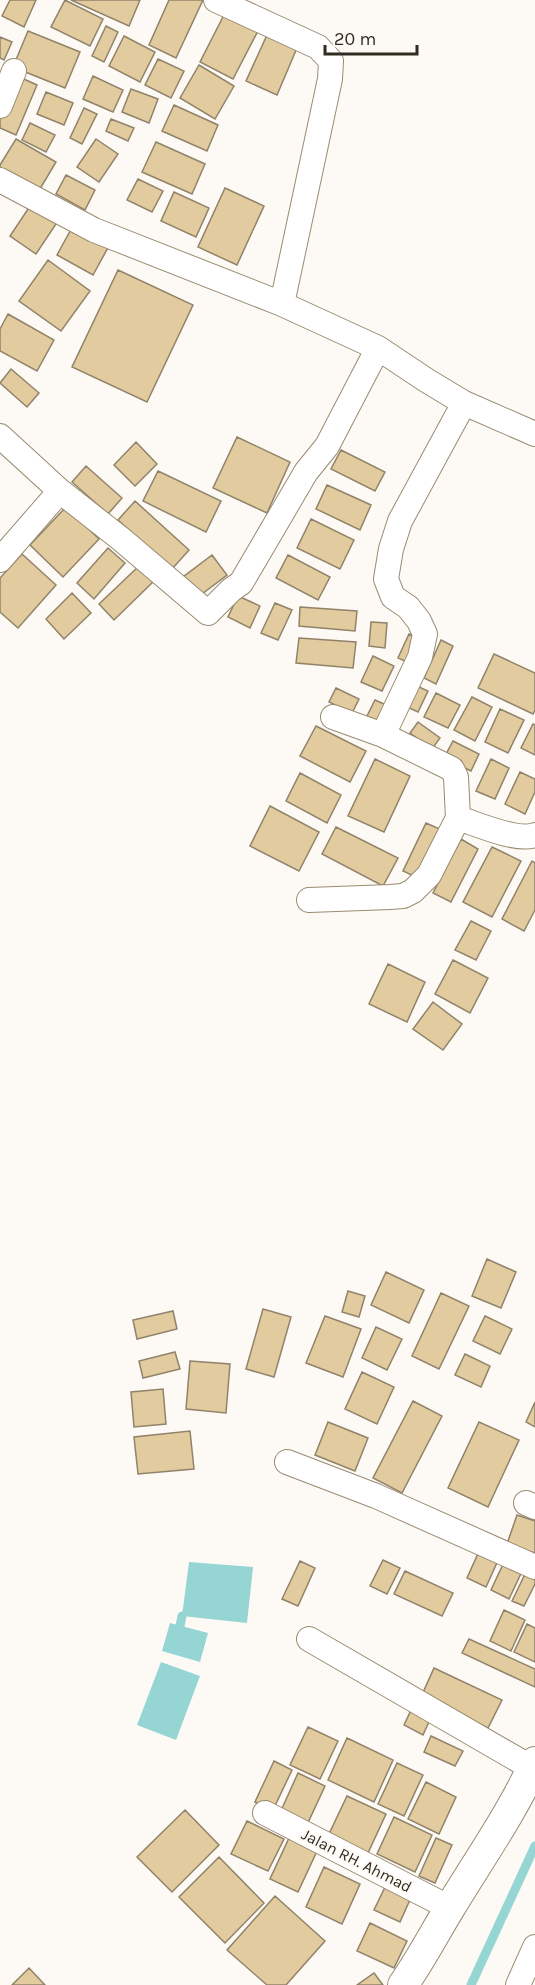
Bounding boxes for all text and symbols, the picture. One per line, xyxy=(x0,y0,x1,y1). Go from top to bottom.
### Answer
scale bar xyxy=(325,18,416,56)
text: 20 m xyxy=(334,28,376,50)
street label: Jalan RH. Ahmad xyxy=(298,1824,415,1896)

